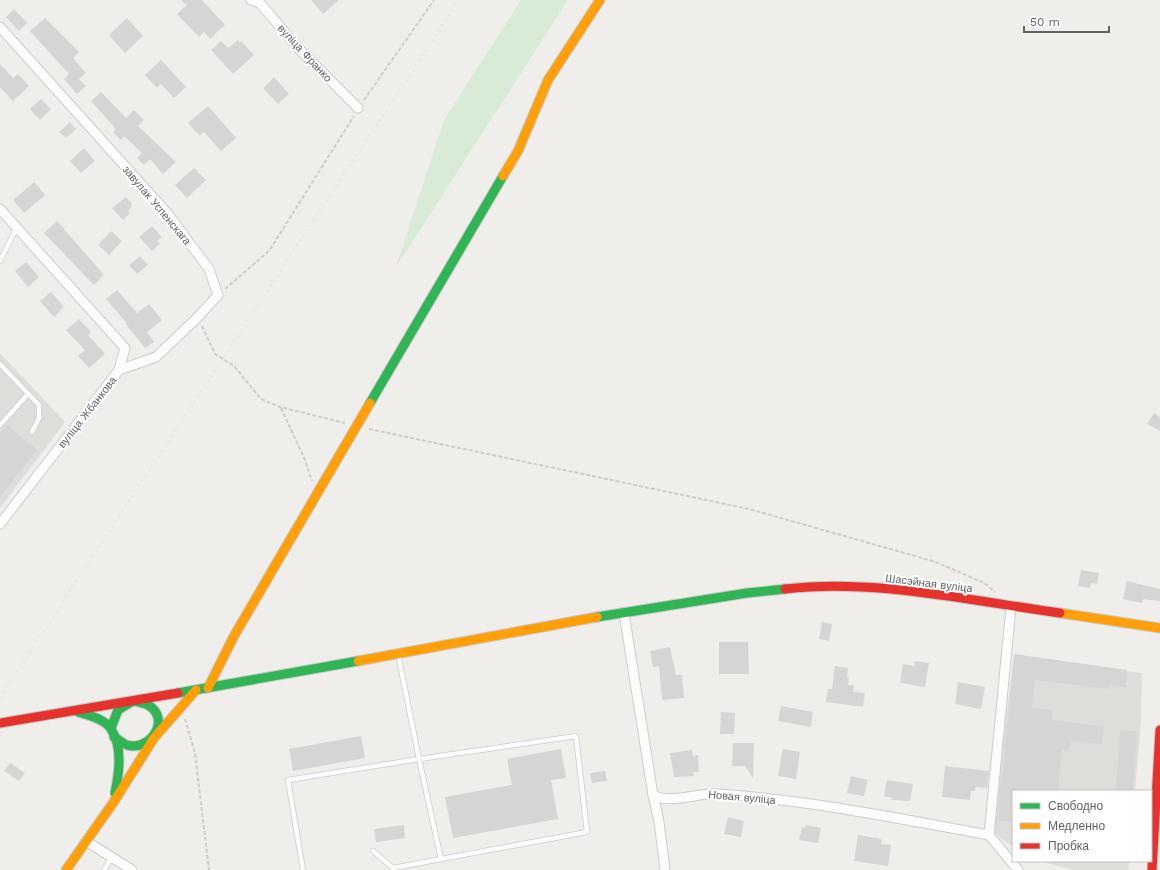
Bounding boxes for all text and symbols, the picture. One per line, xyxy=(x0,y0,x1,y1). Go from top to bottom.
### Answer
scale bar xyxy=(1024,8,1109,34)
text: 50 m xyxy=(1030,15,1060,29)
street label: вуліца Франко xyxy=(275,22,334,85)
street label: завулак Успенскага xyxy=(120,163,194,248)
street label: вуліца Жбанкова xyxy=(55,373,120,451)
street label: Шасэйная вуліца xyxy=(885,572,974,595)
street label: Новая вуліца xyxy=(708,788,777,807)
legend xyxy=(1012,790,1152,862)
text: Свободно xyxy=(1048,799,1103,813)
text: Медленно xyxy=(1048,819,1105,833)
text: Пробка xyxy=(1048,839,1089,853)

